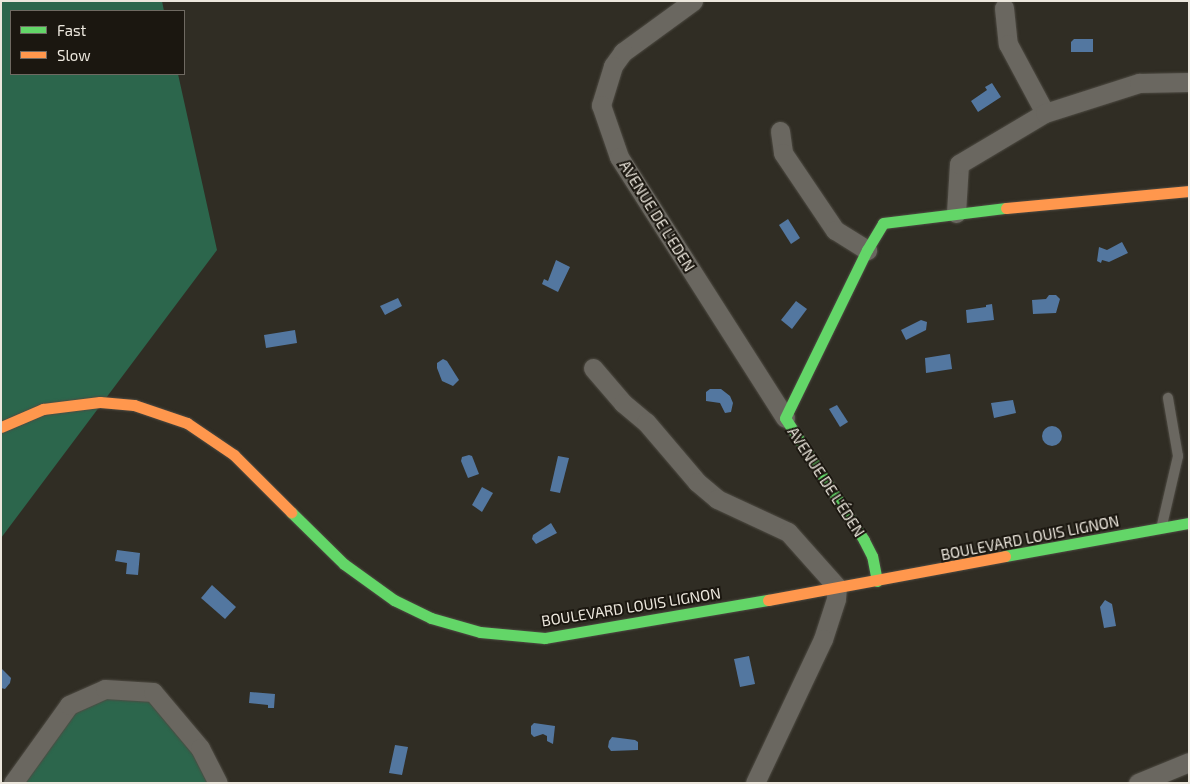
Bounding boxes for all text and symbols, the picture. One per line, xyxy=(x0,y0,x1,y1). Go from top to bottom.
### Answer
legend xyxy=(10,10,185,75)
text: Fast xyxy=(57,21,86,39)
text: Slow xyxy=(57,46,91,64)
street label: AVENUE DE L'EDEN xyxy=(616,157,698,275)
street label: AVENUE DE L'ÉDEN xyxy=(784,424,868,540)
street label: BOULEVARD LOUIS LIGNON xyxy=(939,512,1121,564)
street label: BOULEVARD LOUIS LIGNON xyxy=(540,584,722,630)

